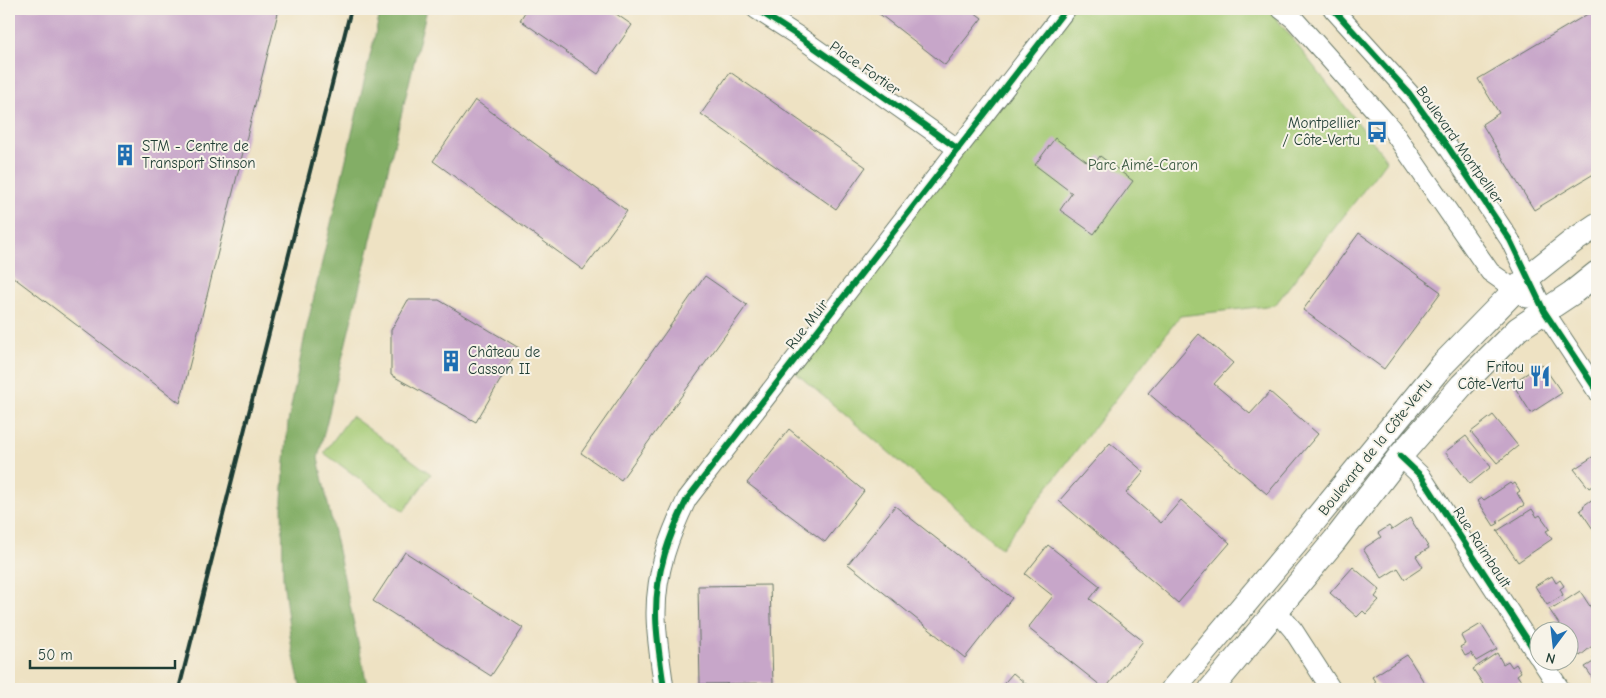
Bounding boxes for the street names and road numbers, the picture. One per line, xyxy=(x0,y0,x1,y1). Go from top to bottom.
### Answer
street label: Place Fortier xyxy=(826,37,904,99)
street label: Boulevard Montpellier xyxy=(1413,83,1508,207)
street label: Rue Muir xyxy=(782,295,832,353)
street label: Boulevard de la Côte-Vertu xyxy=(1314,375,1436,519)
street label: Rue Raimbault xyxy=(1449,503,1515,591)

